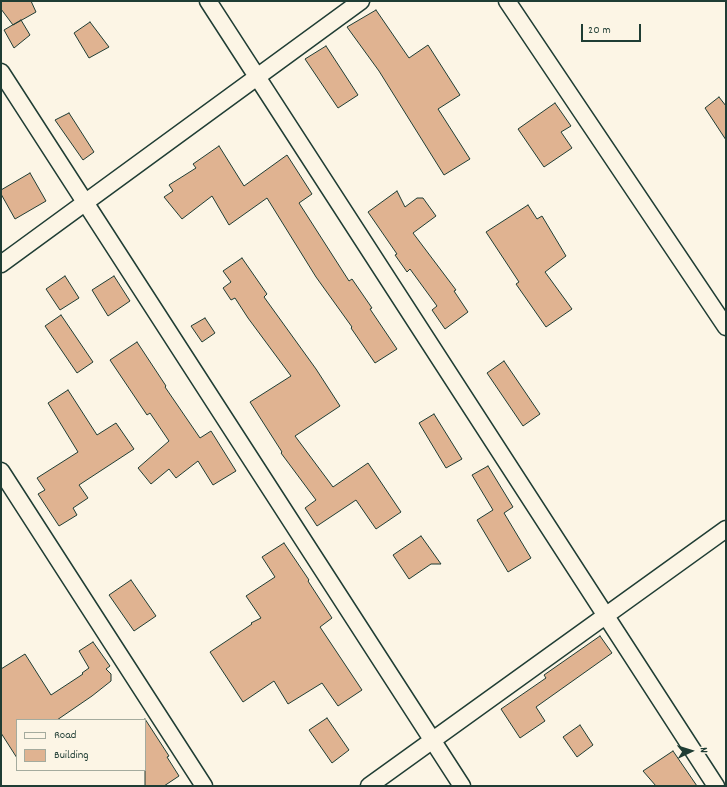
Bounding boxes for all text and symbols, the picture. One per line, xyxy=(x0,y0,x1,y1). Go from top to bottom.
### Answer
scale bar xyxy=(583,16,643,42)
text: 20 m xyxy=(588,22,611,39)
legend xyxy=(16,719,146,771)
text: Road xyxy=(54,727,76,744)
north arrow xyxy=(671,731,711,771)
text: Building xyxy=(54,747,89,764)
text: N xyxy=(695,747,711,753)

